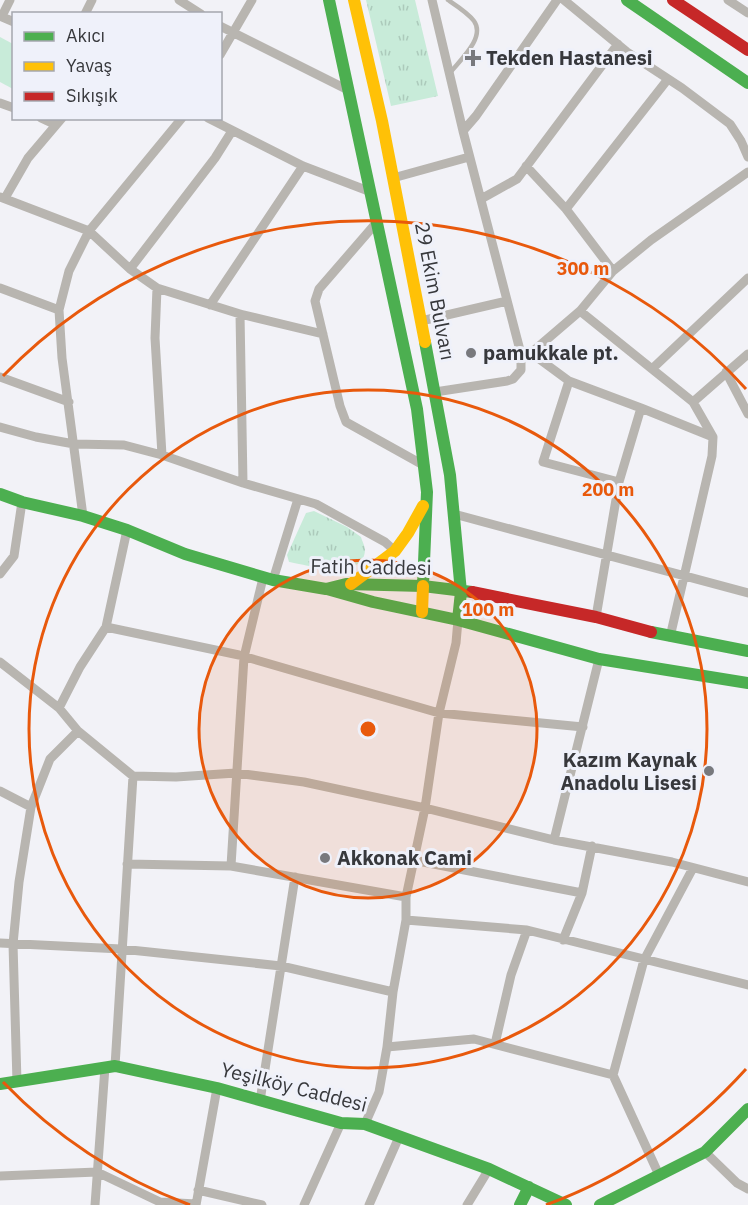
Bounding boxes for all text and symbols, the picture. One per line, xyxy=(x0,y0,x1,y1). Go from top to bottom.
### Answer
legend xyxy=(12,12,222,120)
text: Akıcı xyxy=(66,24,105,47)
place label: Tekden Hastanesi xyxy=(486,44,653,71)
marker: Tekden Hastanesi xyxy=(464,49,482,67)
text: Yavaş xyxy=(66,54,112,77)
text: Sıkışık xyxy=(66,84,118,107)
street label: 29 Ekim Bulvarı xyxy=(409,219,462,362)
text: 300 m xyxy=(557,257,609,280)
place label: pamukkale pt. xyxy=(483,339,619,366)
marker: pamukkale pt. xyxy=(464,346,478,360)
text: 200 m xyxy=(582,478,634,501)
street label: Fatih Caddesi xyxy=(310,552,432,581)
text: 100 m xyxy=(462,598,514,621)
centre of rings xyxy=(358,719,378,739)
place label: Kazım Kaynak Anadolu Lisesi xyxy=(560,746,697,796)
marker: Kazım Kaynak Anadolu Lisesi xyxy=(702,764,716,778)
place label: Akkonak Cami xyxy=(337,844,472,871)
marker: Akkonak Cami xyxy=(318,851,332,865)
street label: Yeşilköy Caddesi xyxy=(218,1055,370,1118)

